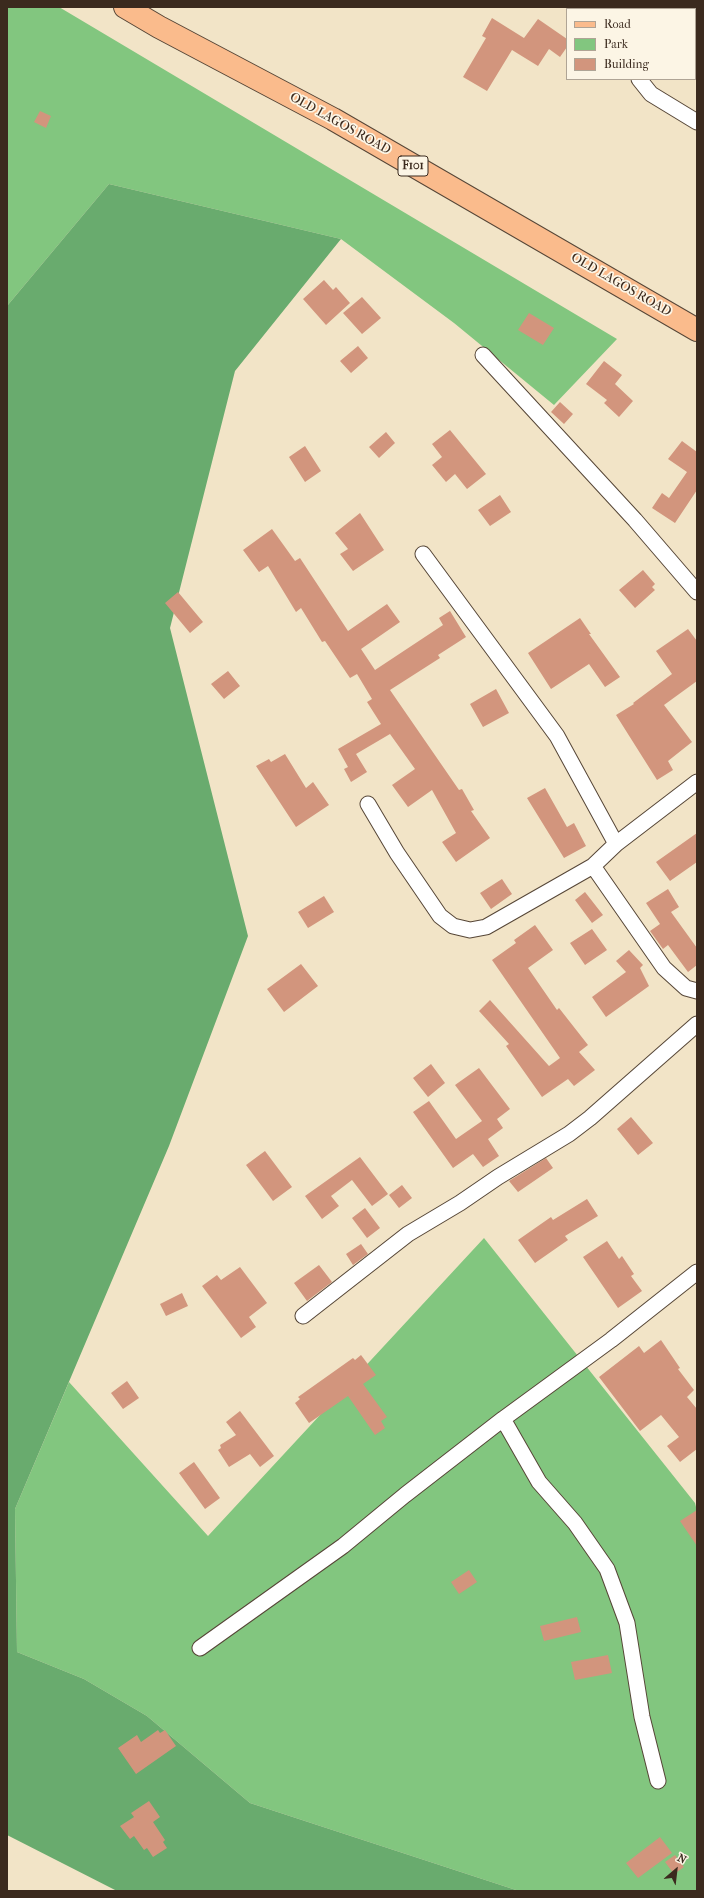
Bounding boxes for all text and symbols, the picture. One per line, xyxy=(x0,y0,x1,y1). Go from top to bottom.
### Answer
legend xyxy=(566,8,696,80)
text: Road xyxy=(604,17,631,31)
text: Park xyxy=(604,37,628,51)
text: Building xyxy=(604,57,649,71)
street label: OLD LAGOS ROAD xyxy=(287,90,393,158)
road number: F101 xyxy=(398,156,428,176)
street label: OLD LAGOS ROAD xyxy=(568,250,674,320)
north arrow xyxy=(656,1850,696,1890)
text: N xyxy=(675,1851,689,1867)

